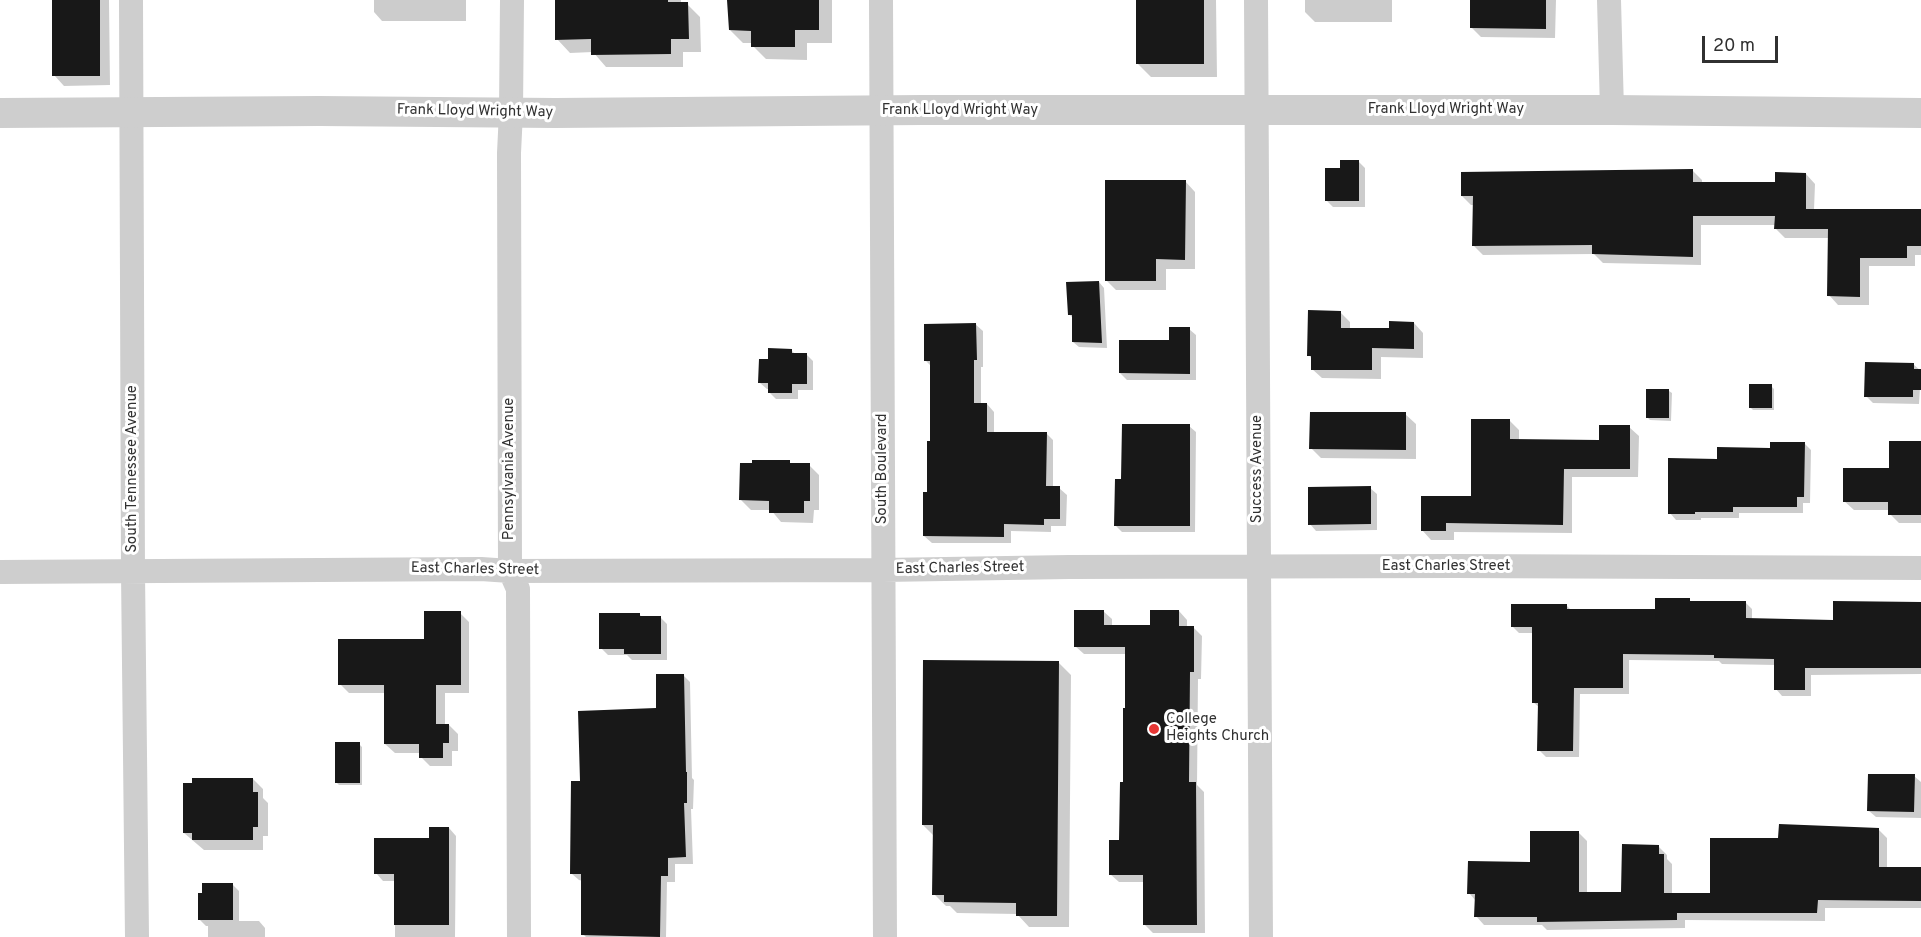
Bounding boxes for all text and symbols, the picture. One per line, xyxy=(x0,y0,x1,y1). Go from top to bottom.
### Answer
scale bar xyxy=(1705,24,1782,62)
text: 20 m xyxy=(1713,35,1755,58)
street label: Frank Lloyd Wright Way xyxy=(1368,101,1524,119)
street label: Frank Lloyd Wright Way xyxy=(397,102,553,122)
street label: Frank Lloyd Wright Way xyxy=(882,102,1038,120)
street label: South Tennessee Avenue xyxy=(124,385,142,553)
street label: Pennsylvania Avenue xyxy=(501,398,519,540)
street label: South Boulevard xyxy=(874,414,892,524)
street label: Success Avenue xyxy=(1249,415,1267,523)
street label: East Charles Street xyxy=(1382,558,1510,576)
street label: East Charles Street xyxy=(896,559,1024,579)
street label: East Charles Street xyxy=(411,560,539,580)
place label: College Heights Church xyxy=(1166,711,1269,746)
marker: College Heights Church xyxy=(1147,722,1161,736)

